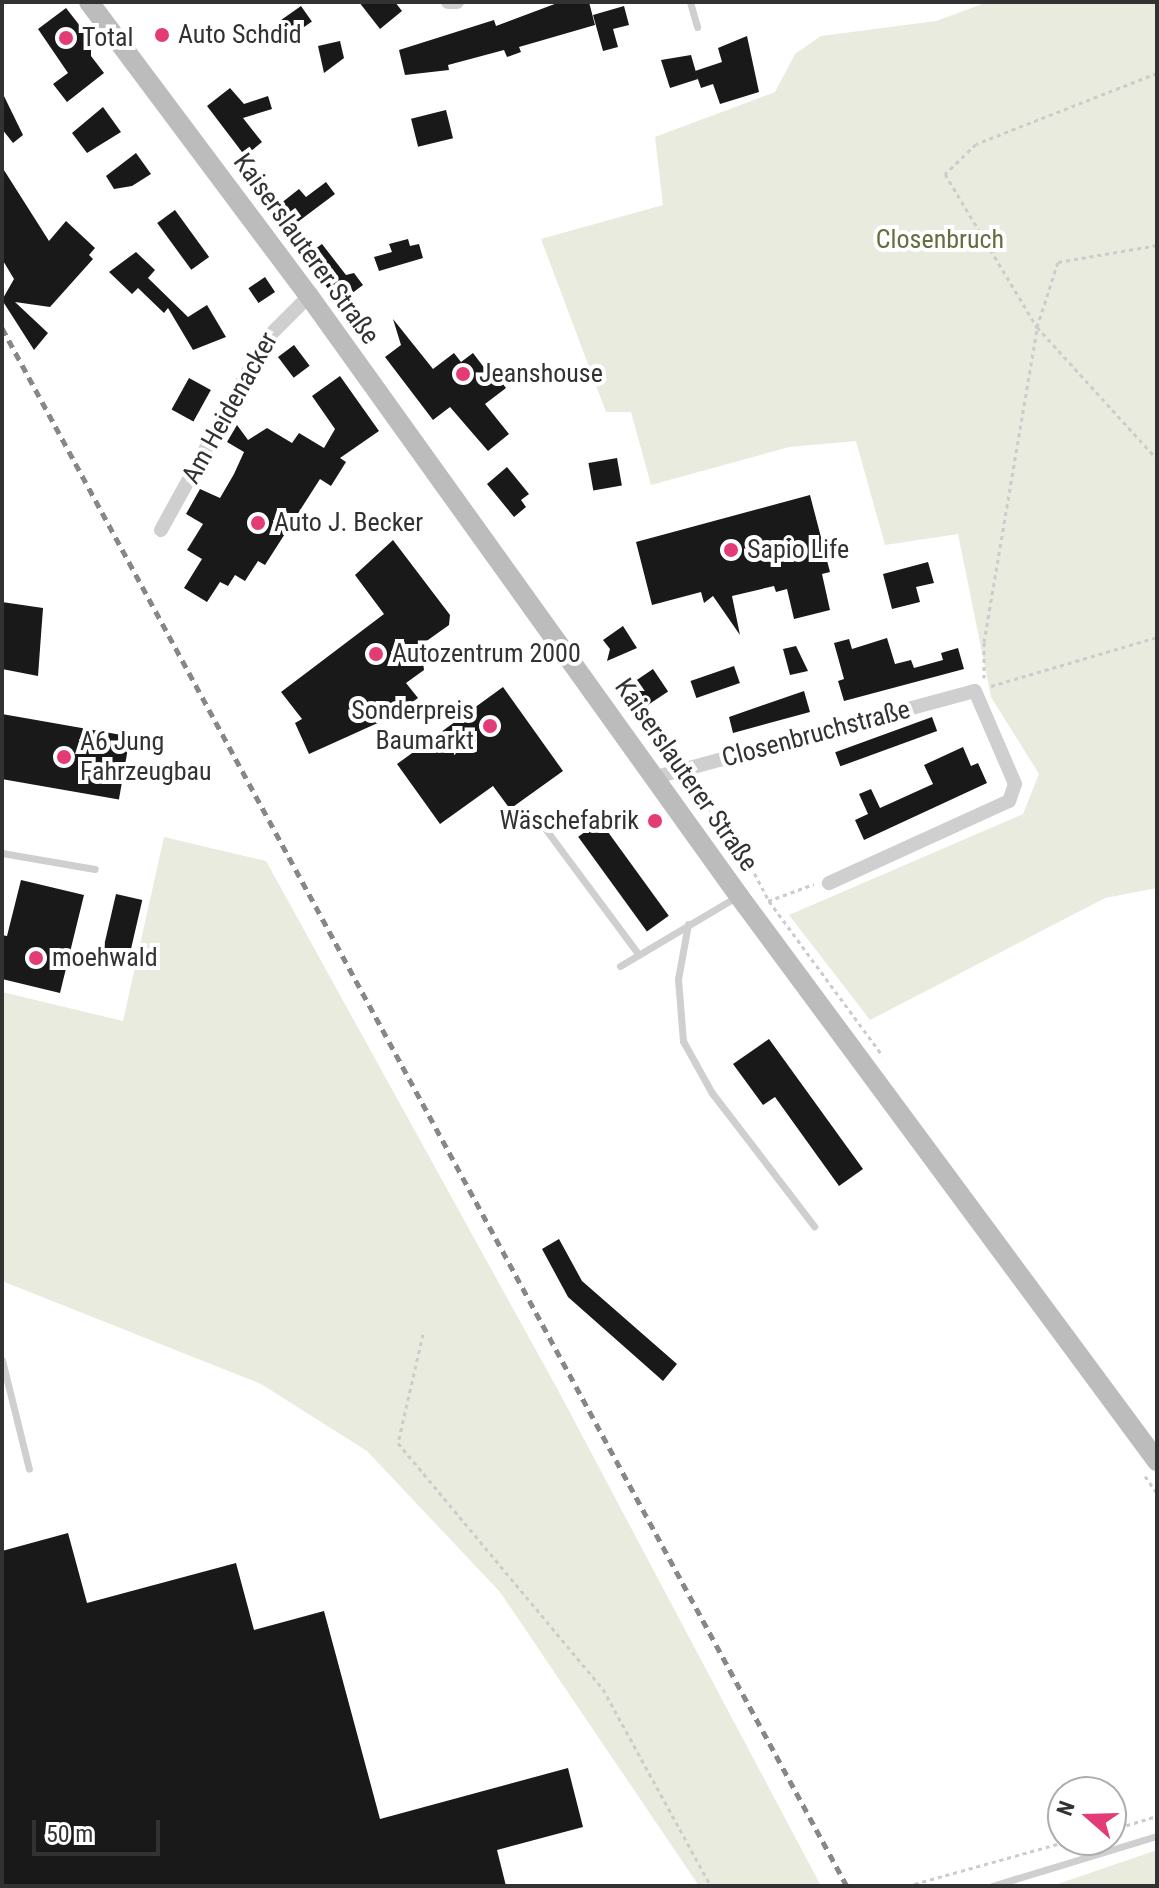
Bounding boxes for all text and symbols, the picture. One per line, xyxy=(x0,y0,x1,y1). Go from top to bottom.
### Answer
place label: Auto Schdid xyxy=(178,19,302,51)
place label: Total xyxy=(82,22,133,54)
marker: Auto Schdid xyxy=(153,26,171,44)
marker: Total xyxy=(57,29,75,47)
street label: Kaiserslauterer Straße xyxy=(226,148,386,350)
park label: Closenbruch xyxy=(876,224,1004,256)
street label: Am Heidenacker xyxy=(176,327,284,489)
place label: Jeanshouse xyxy=(479,358,603,390)
marker: Jeanshouse xyxy=(454,365,472,383)
place label: Auto J. Becker xyxy=(274,507,423,539)
marker: Auto J. Becker xyxy=(249,514,267,532)
place label: Sapio Life xyxy=(747,534,849,566)
marker: Sapio Life xyxy=(722,541,740,559)
place label: Autozentrum 2000 xyxy=(392,638,581,670)
marker: Autozentrum 2000 xyxy=(367,645,385,663)
street label: Kaiserslauterer Straße xyxy=(608,673,764,877)
street label: Closenbruchstraße xyxy=(719,694,913,774)
place label: Sonderpreis Baumarkt xyxy=(351,695,474,756)
marker: Sonderpreis Baumarkt xyxy=(481,717,499,735)
place label: A6 Jung Fahrzeugbau xyxy=(80,726,212,788)
marker: A6 Jung Fahrzeugbau xyxy=(55,748,73,766)
place label: Wäschefabrik xyxy=(499,805,639,837)
marker: Wäschefabrik xyxy=(646,812,664,830)
place label: moehwald xyxy=(52,942,158,974)
marker: moehwald xyxy=(27,949,45,967)
north arrow xyxy=(1047,1776,1127,1856)
text: N xyxy=(1052,1798,1080,1819)
scale bar xyxy=(36,1804,164,1854)
text: 50 m xyxy=(46,1820,93,1848)

